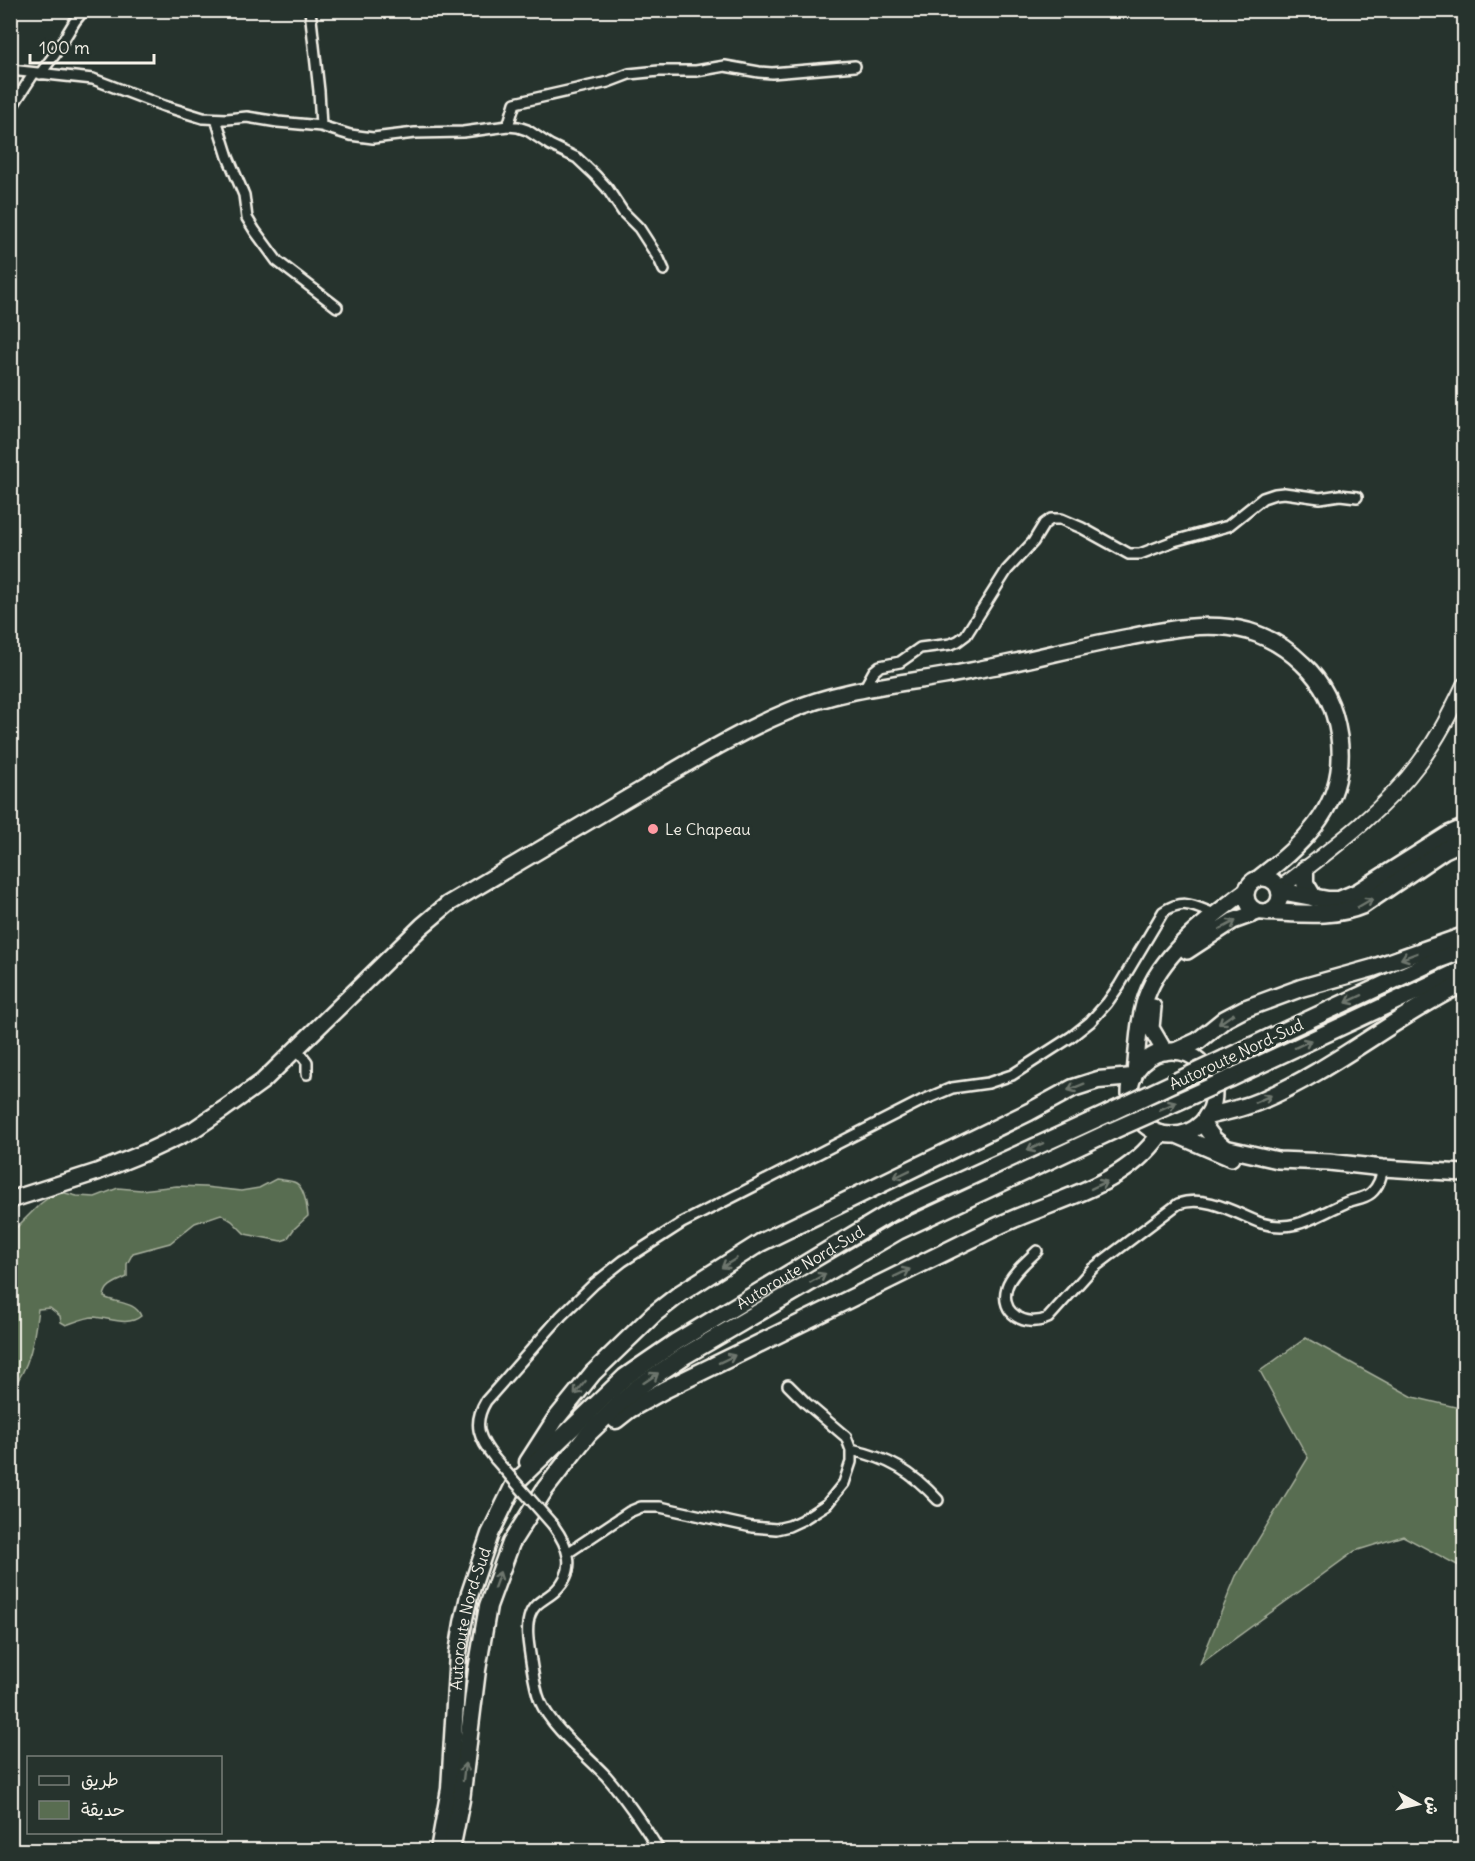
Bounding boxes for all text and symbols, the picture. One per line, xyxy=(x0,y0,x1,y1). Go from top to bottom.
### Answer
scale bar xyxy=(30,27,154,65)
text: 100 m xyxy=(39,36,90,59)
place label: Le Chapeau xyxy=(665,819,751,839)
marker: Le Chapeau xyxy=(646,822,660,836)
one-way arrow xyxy=(1356,896,1373,908)
one-way arrow xyxy=(1219,919,1237,930)
one-way arrow xyxy=(1401,951,1419,962)
one-way arrow xyxy=(1345,994,1363,1006)
one-way arrow xyxy=(1218,1013,1234,1025)
street label: Autoroute Nord-Sud xyxy=(1166,1014,1306,1094)
one-way arrow xyxy=(1294,1037,1312,1049)
one-way arrow xyxy=(1067,1082,1086,1093)
one-way arrow xyxy=(1254,1093,1272,1104)
one-way arrow xyxy=(1158,1100,1176,1112)
one-way arrow xyxy=(1026,1142,1044,1154)
one-way arrow xyxy=(893,1169,911,1181)
one-way arrow xyxy=(1089,1178,1107,1190)
street label: Autoroute Nord-Sud xyxy=(732,1221,868,1313)
one-way arrow xyxy=(720,1257,737,1270)
one-way arrow xyxy=(893,1267,911,1279)
one-way arrow xyxy=(809,1271,826,1283)
one-way arrow xyxy=(718,1353,736,1365)
one-way arrow xyxy=(642,1372,659,1384)
one-way arrow xyxy=(573,1380,587,1395)
street label: Autoroute Nord-Sud xyxy=(446,1545,495,1691)
one-way arrow xyxy=(493,1572,504,1590)
legend xyxy=(27,1756,222,1834)
one-way arrow xyxy=(459,1763,470,1783)
text: طريق xyxy=(81,1768,119,1791)
north arrow xyxy=(1388,1774,1448,1834)
text: ش xyxy=(1422,1796,1444,1816)
text: حديقة xyxy=(81,1798,125,1821)

